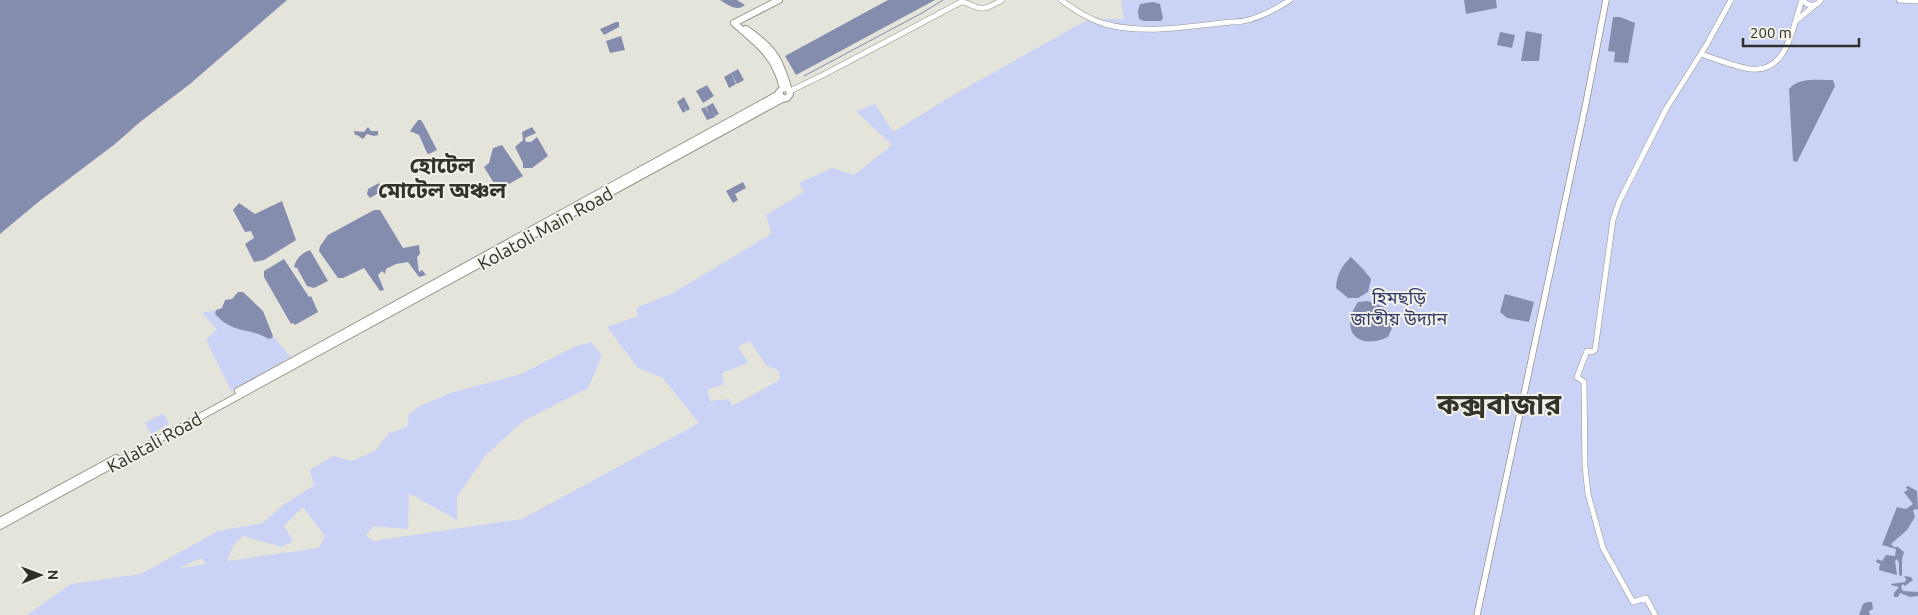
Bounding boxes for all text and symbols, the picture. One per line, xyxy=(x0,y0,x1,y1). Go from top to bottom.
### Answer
scale bar xyxy=(1743,15,1859,47)
text: 200 m xyxy=(1750,24,1792,41)
district label: হোটেল মোটেল অঞ্চল xyxy=(378,152,506,202)
street label: Kolatoli Main Road xyxy=(474,183,616,273)
park label: হিমছড়ি জাতীয় উদ্যান xyxy=(1350,287,1448,328)
district label: কক্সবাজার xyxy=(1436,388,1562,419)
street label: Kalatali Road xyxy=(103,408,205,476)
north arrow xyxy=(15,550,65,600)
text: N xyxy=(45,569,61,580)

